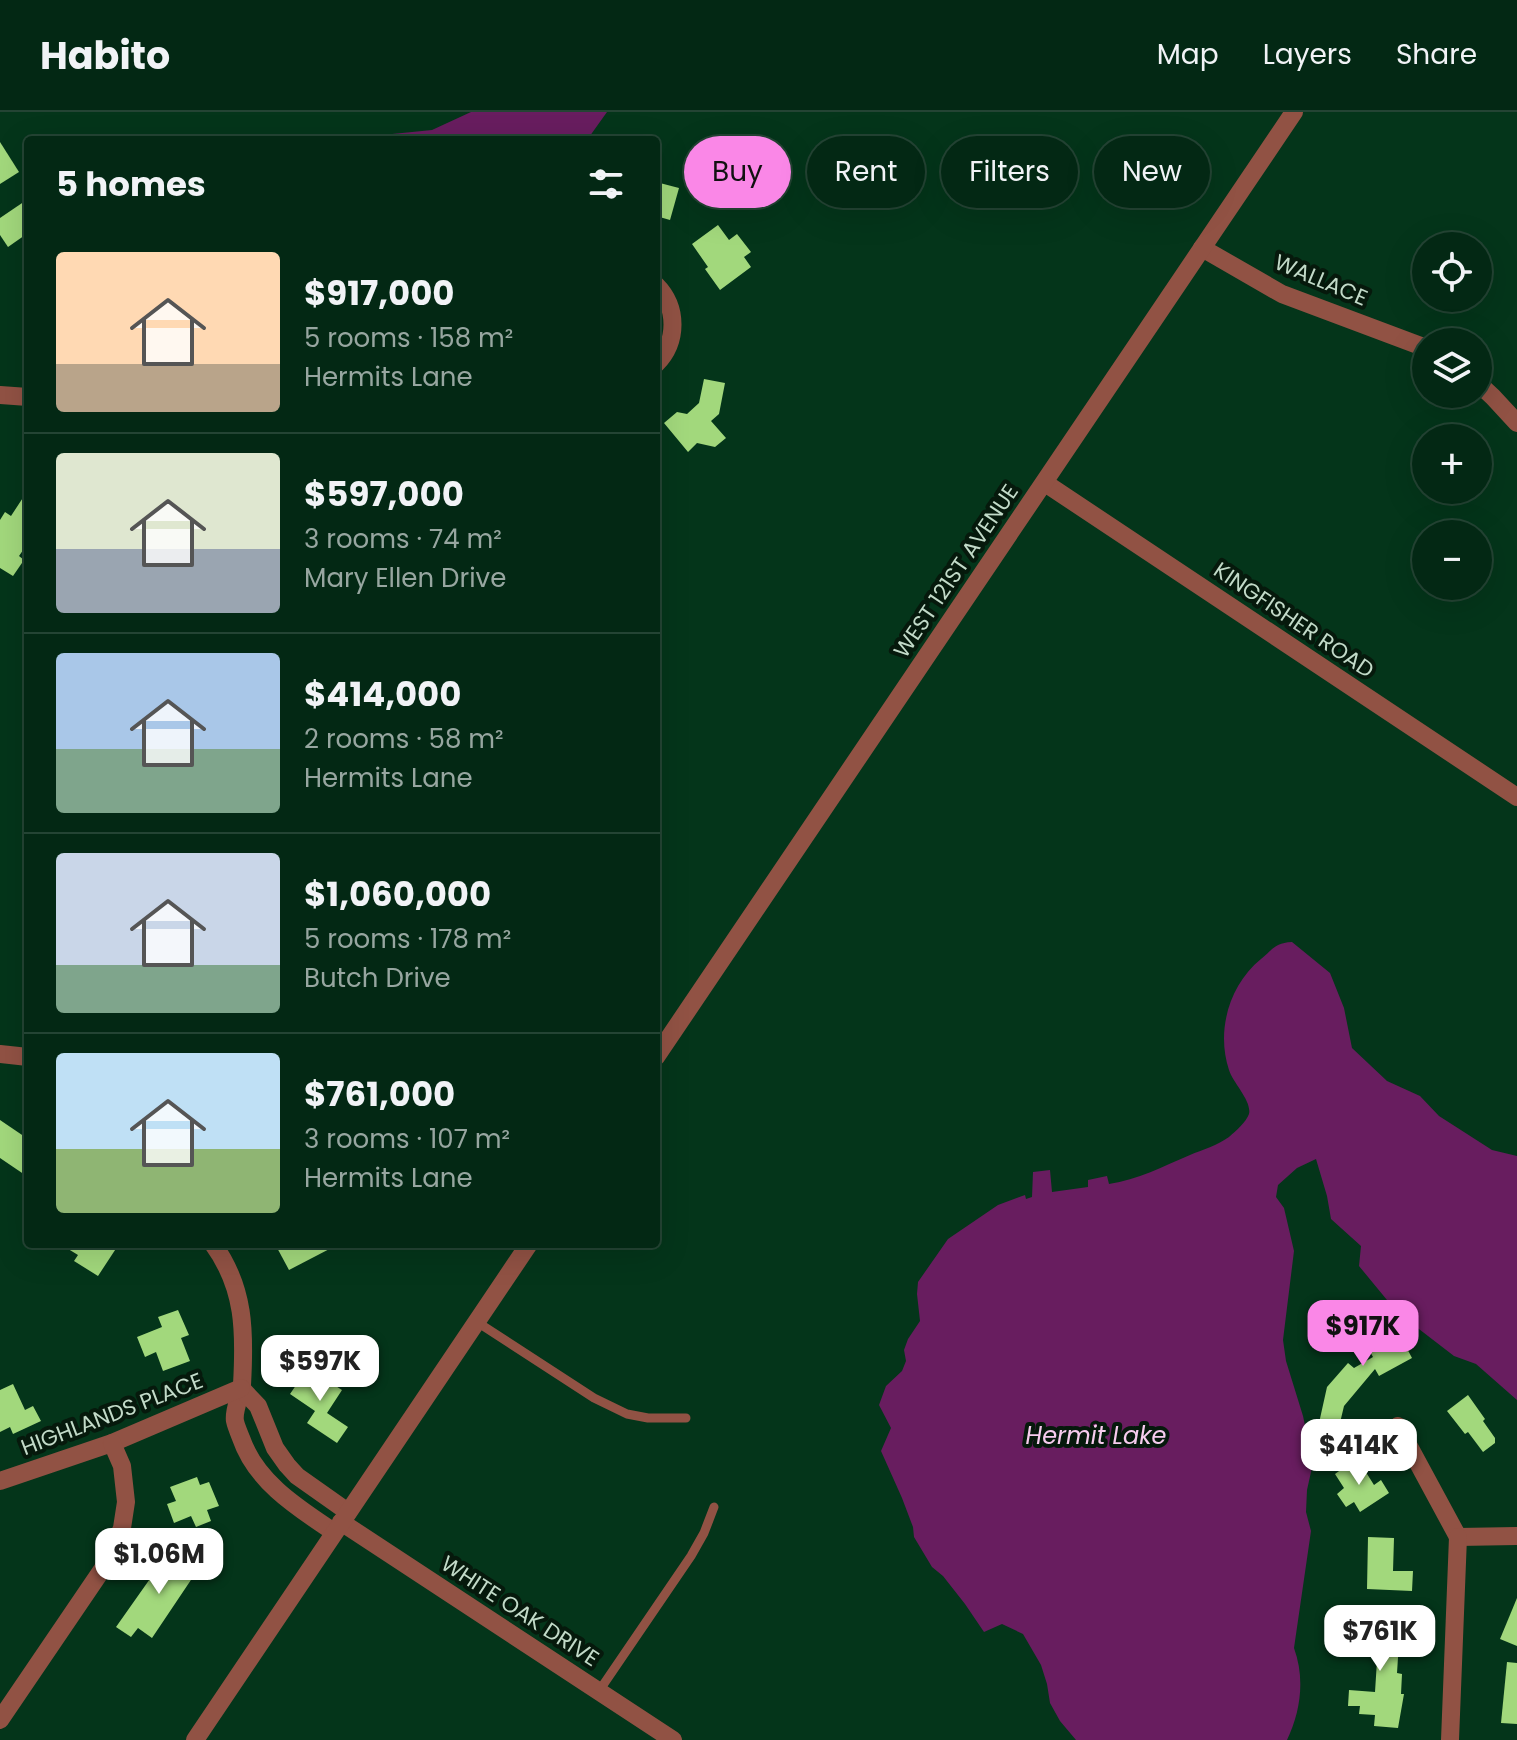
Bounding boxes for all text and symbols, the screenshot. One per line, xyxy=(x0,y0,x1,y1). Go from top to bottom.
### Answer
text: Habito xyxy=(40,29,170,82)
text: Map xyxy=(1157,35,1219,74)
text: Layers xyxy=(1263,35,1352,74)
text: Share xyxy=(1396,35,1477,74)
chip: Buy xyxy=(684,136,791,208)
chip: Rent xyxy=(807,136,925,208)
chip: Filters xyxy=(941,136,1078,208)
chip: New xyxy=(1094,136,1210,208)
text: 5 homes xyxy=(56,160,206,208)
icon: filters xyxy=(584,162,628,206)
map controls xyxy=(1412,232,1492,600)
button: locate xyxy=(1412,232,1492,312)
street label: WALLACE xyxy=(1270,247,1372,313)
text: $917,000 xyxy=(304,269,455,317)
icon: home xyxy=(120,284,216,380)
text: 5 rooms · 158 m² xyxy=(304,320,513,356)
button: layers xyxy=(1412,328,1492,408)
text: Hermits Lane xyxy=(304,359,473,395)
button: + xyxy=(1412,424,1492,504)
text: $597,000 xyxy=(304,470,464,518)
street label: WEST 121ST AVENUE xyxy=(886,478,1026,664)
icon: home xyxy=(120,485,216,581)
button: − xyxy=(1412,520,1492,600)
text: 3 rooms · 74 m² xyxy=(304,521,502,557)
street label: KINGFISHER ROAD xyxy=(1208,555,1380,685)
text: Mary Ellen Drive xyxy=(304,560,506,596)
text: $414,000 xyxy=(304,670,461,718)
icon: home xyxy=(120,685,216,781)
text: 2 rooms · 58 m² xyxy=(304,721,504,757)
text: Hermits Lane xyxy=(304,760,473,796)
text: $1,060,000 xyxy=(304,870,491,918)
icon: home xyxy=(120,885,216,981)
text: 5 rooms · 178 m² xyxy=(304,921,511,957)
text: Butch Drive xyxy=(304,960,451,996)
text: $761,000 xyxy=(304,1070,455,1118)
icon: home xyxy=(120,1085,216,1181)
text: 3 rooms · 107 m² xyxy=(304,1121,510,1157)
text: Hermits Lane xyxy=(304,1160,473,1196)
pin: $917K xyxy=(1307,1300,1419,1368)
text: $917K xyxy=(1326,1308,1400,1344)
pin: $597K xyxy=(264,1335,376,1403)
text: $597K xyxy=(279,1343,361,1379)
street label: HIGHLANDS PLACE xyxy=(17,1365,207,1463)
water label: Hermit Lake xyxy=(1026,1419,1166,1452)
pin: $414K xyxy=(1303,1419,1415,1487)
text: $414K xyxy=(1319,1427,1399,1463)
pin: $1.06M xyxy=(94,1528,224,1596)
text: $1.06M xyxy=(113,1536,205,1572)
street label: WHITE OAK DRIVE xyxy=(435,1548,605,1674)
pin: $761K xyxy=(1324,1605,1436,1673)
text: $761K xyxy=(1342,1613,1418,1649)

